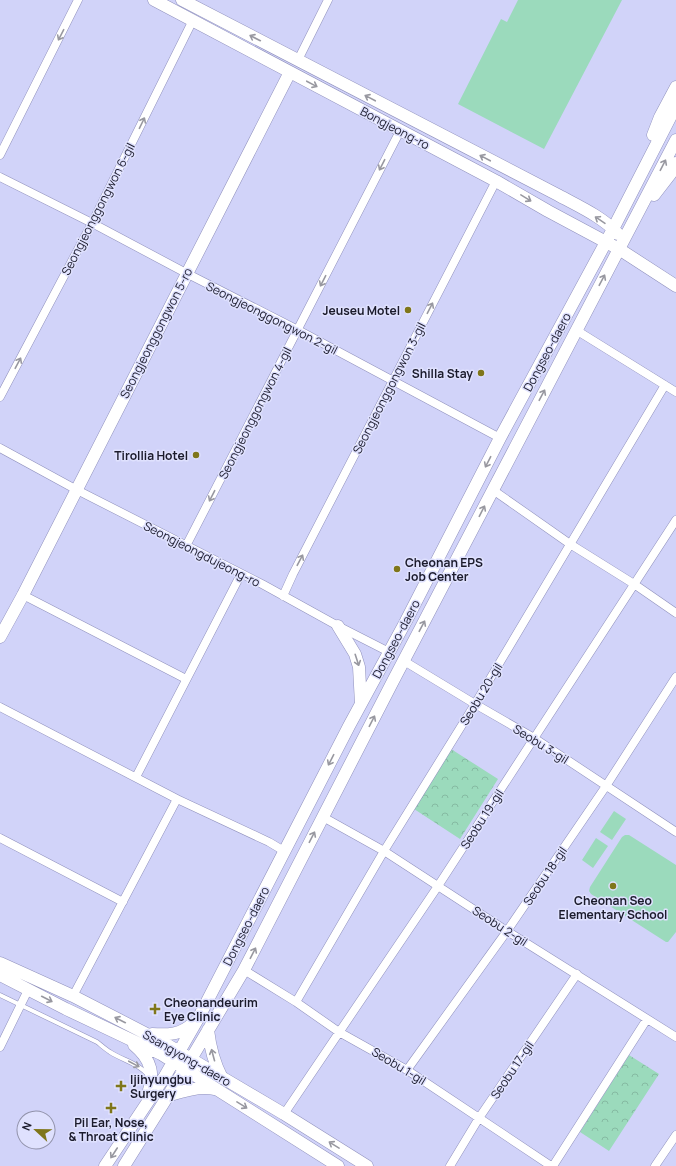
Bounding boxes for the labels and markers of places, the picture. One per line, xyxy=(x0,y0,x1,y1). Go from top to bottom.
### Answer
place label: Jeuseu Motel xyxy=(323,302,400,319)
marker: Jeuseu Motel xyxy=(403,305,413,315)
place label: Shilla Stay xyxy=(412,365,473,382)
marker: Shilla Stay xyxy=(476,368,486,378)
place label: Tirollia Hotel xyxy=(114,447,188,464)
marker: Tirollia Hotel xyxy=(191,450,201,460)
place label: Cheonan EPS Job Center xyxy=(405,554,483,585)
marker: Cheonan EPS Job Center xyxy=(392,564,402,574)
marker: Cheonan Seo Elementary School xyxy=(608,881,618,891)
place label: Cheonan Seo Elementary School xyxy=(559,892,667,923)
place label: Cheonandeurim Eye Clinic xyxy=(164,994,258,1025)
marker: Cheonandeurim Eye Clinic xyxy=(149,1003,161,1015)
place label: Ijihyungbu Surgery xyxy=(130,1071,192,1102)
marker: Ijihyungbu Surgery xyxy=(115,1080,127,1092)
marker: Pil Ear, Nose, & Throat Clinic xyxy=(105,1102,117,1114)
place label: Pil Ear, Nose, & Throat Clinic xyxy=(68,1114,154,1145)

